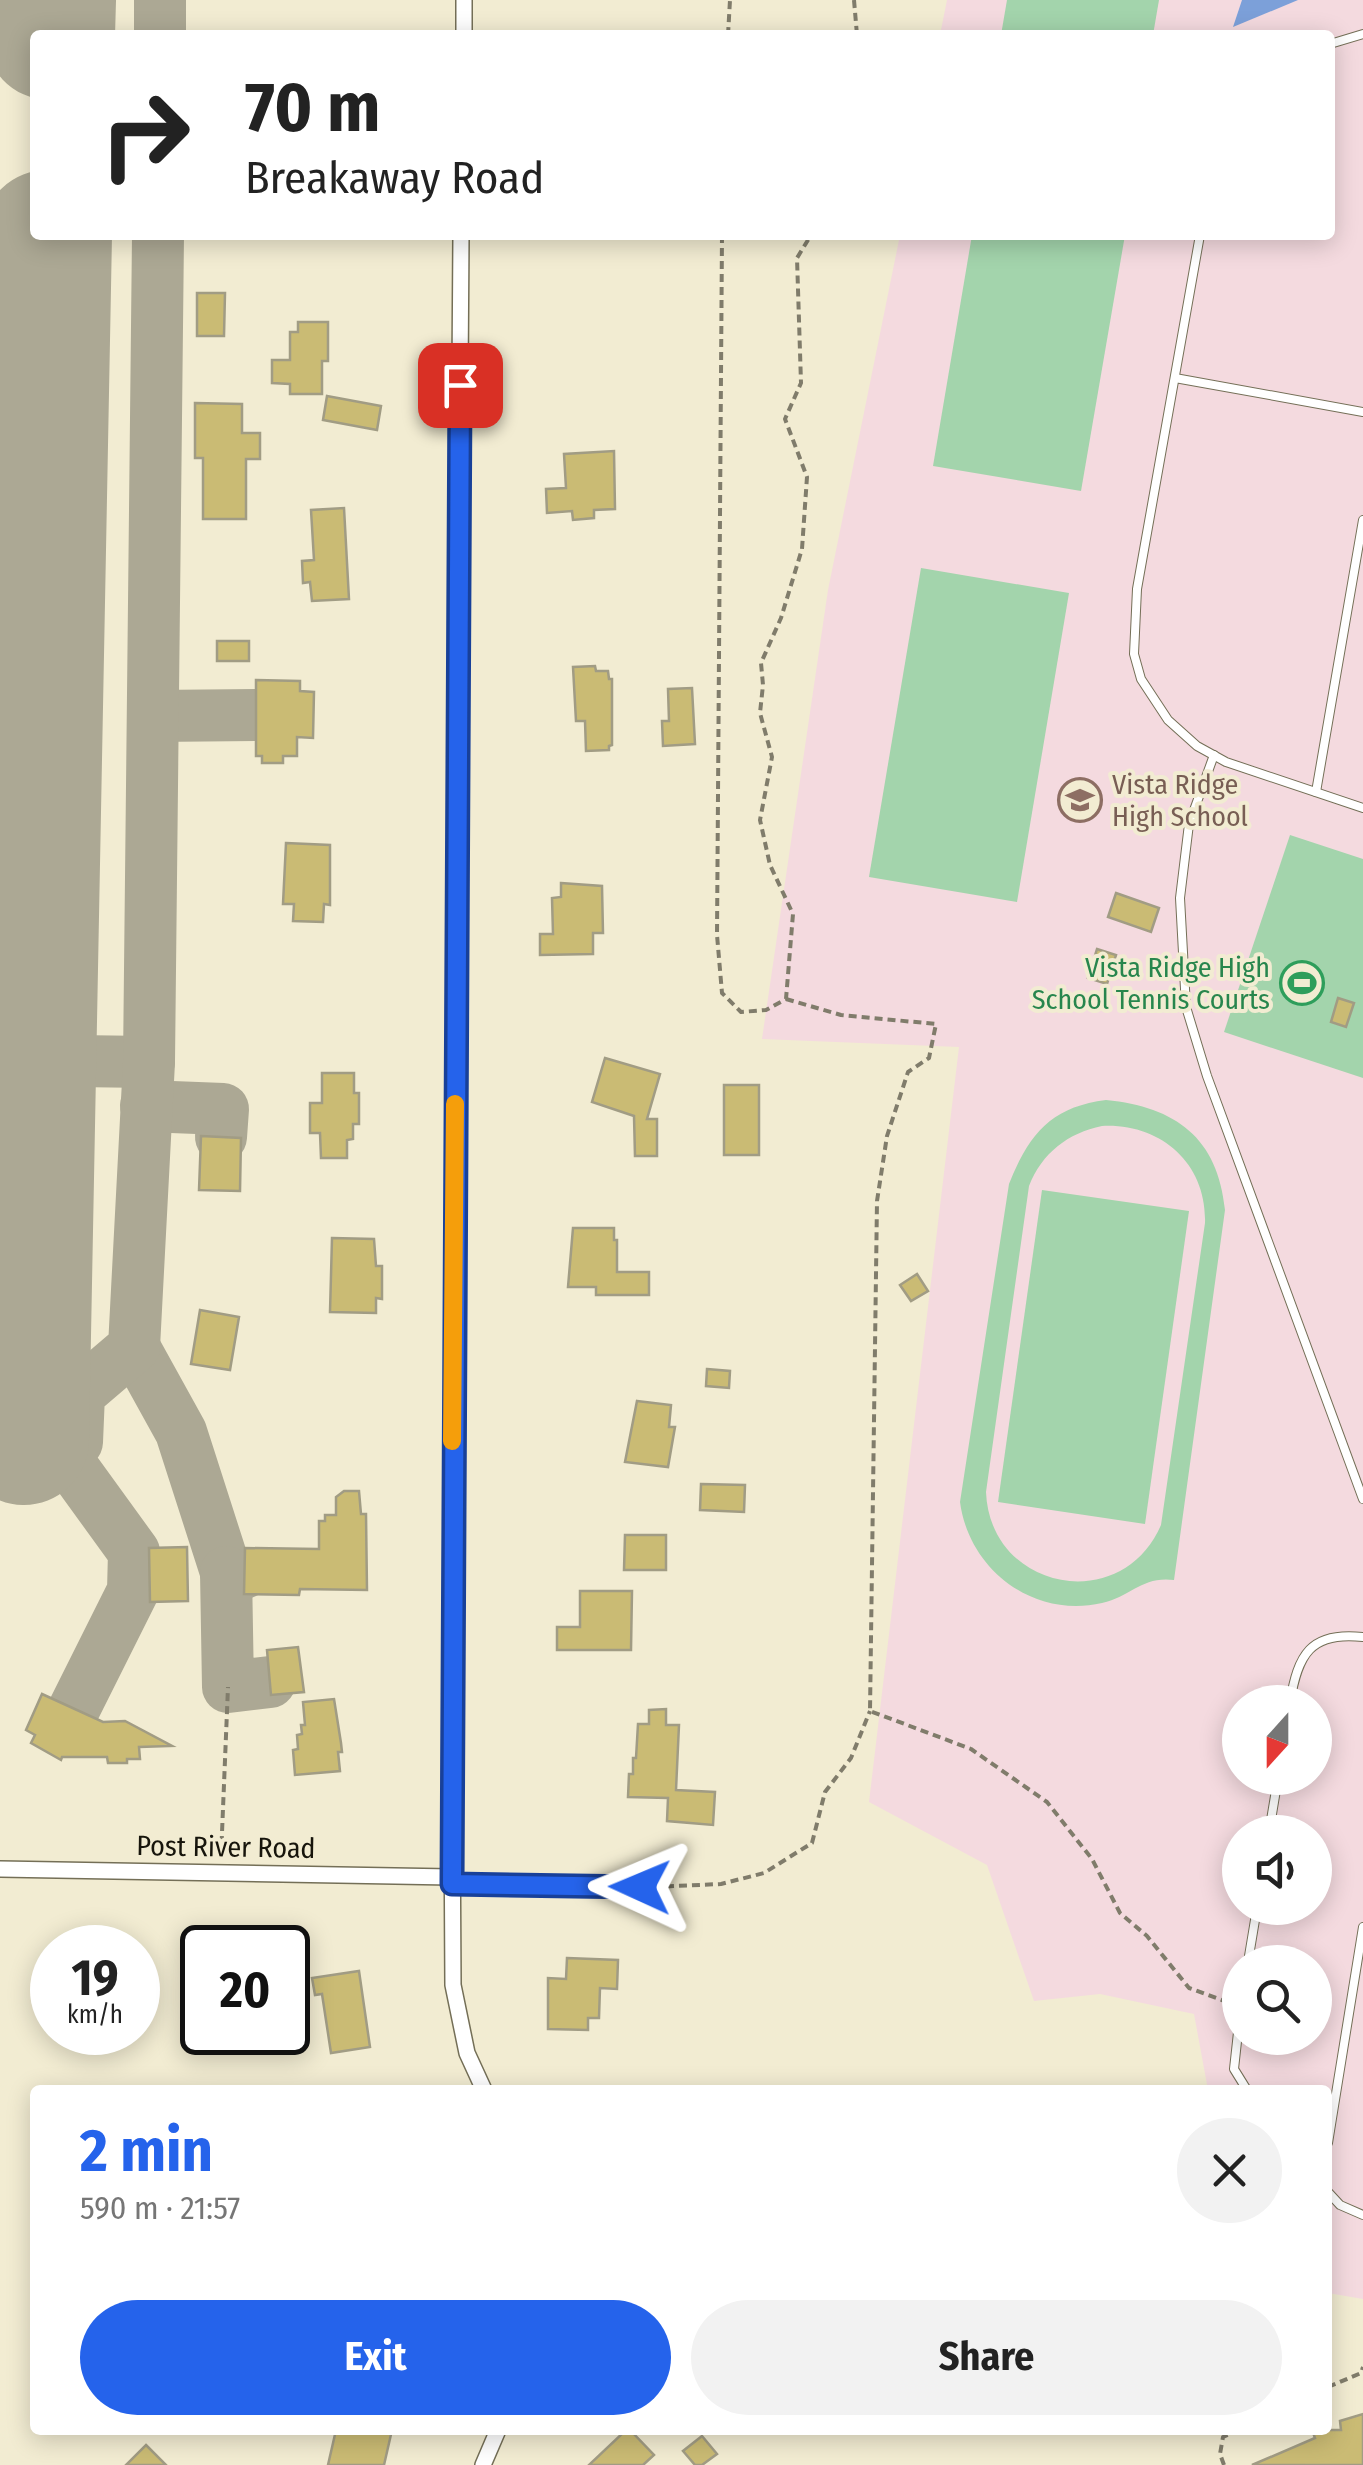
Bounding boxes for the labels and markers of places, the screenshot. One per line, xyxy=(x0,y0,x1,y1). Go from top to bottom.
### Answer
pin xyxy=(418,343,503,428)
place label: Vista Ridge High School xyxy=(1112,768,1248,833)
school or university icon: Vista Ridge High School xyxy=(1057,777,1103,823)
place label: Vista Ridge High School Tennis Courts xyxy=(1032,951,1270,1016)
sports icon: Vista Ridge High School Tennis Courts xyxy=(1279,960,1325,1006)

